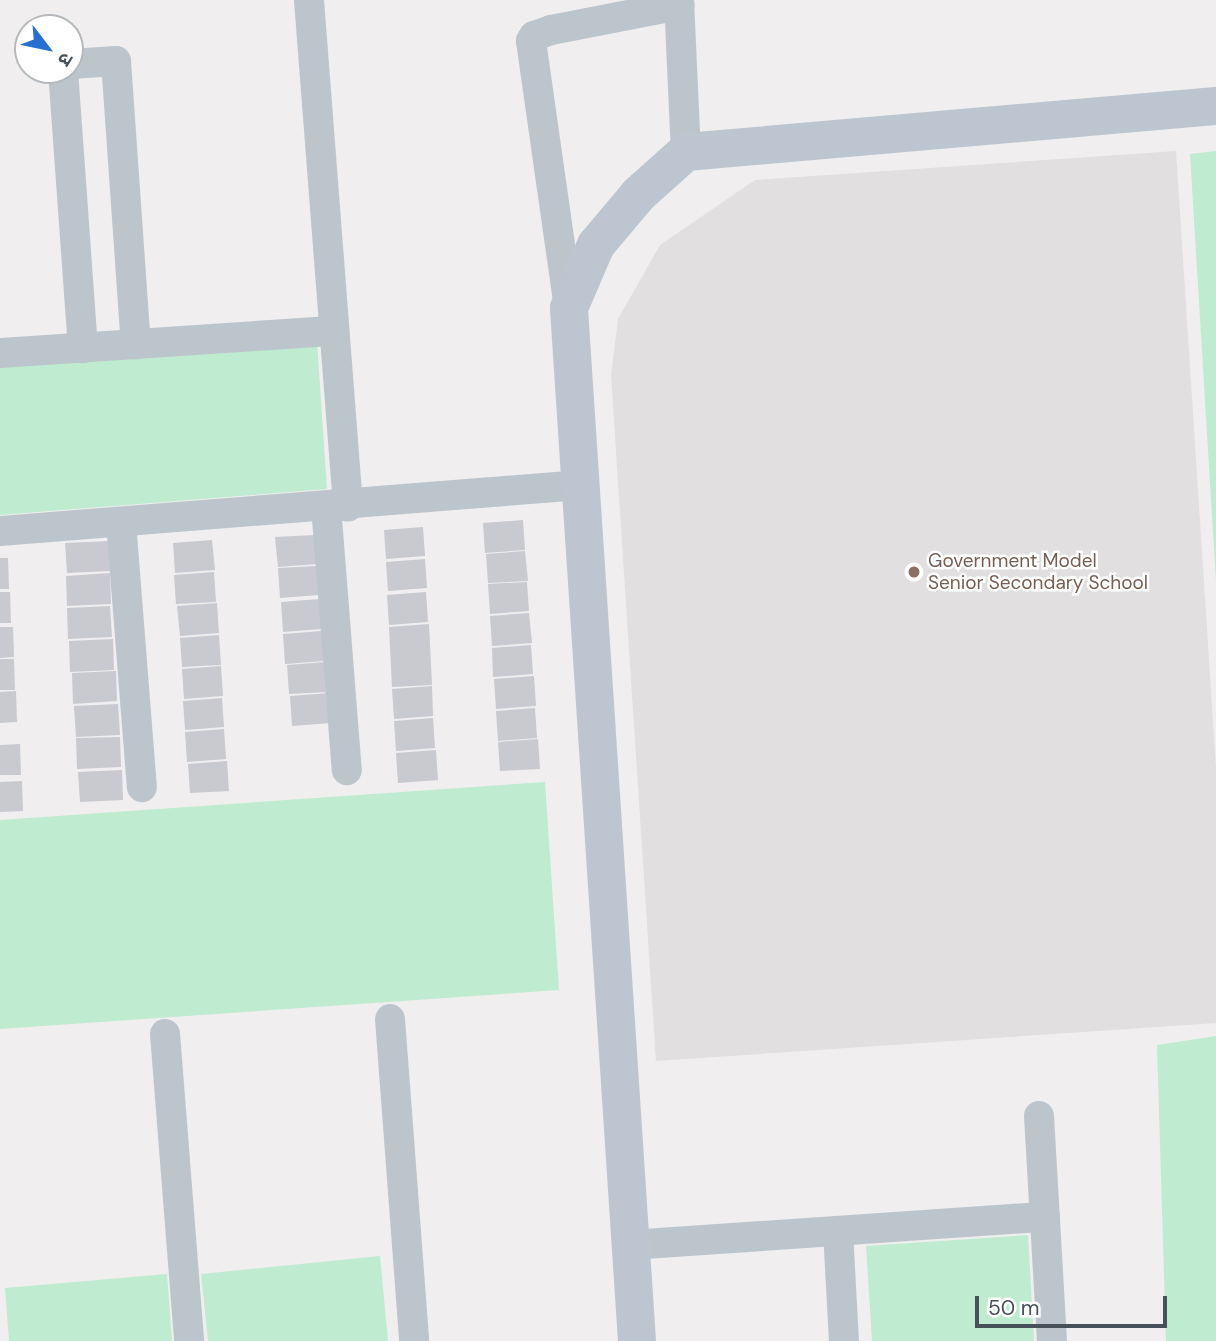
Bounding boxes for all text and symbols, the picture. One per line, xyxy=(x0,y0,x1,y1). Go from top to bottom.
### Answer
north arrow xyxy=(14,14,84,84)
text: उ xyxy=(52,48,79,71)
place label: Government Model Senior Secondary School xyxy=(928,550,1148,594)
marker: Government Model Senior Secondary School xyxy=(906,564,922,580)
scale bar xyxy=(978,1282,1170,1326)
text: 50 m xyxy=(988,1294,1039,1322)

